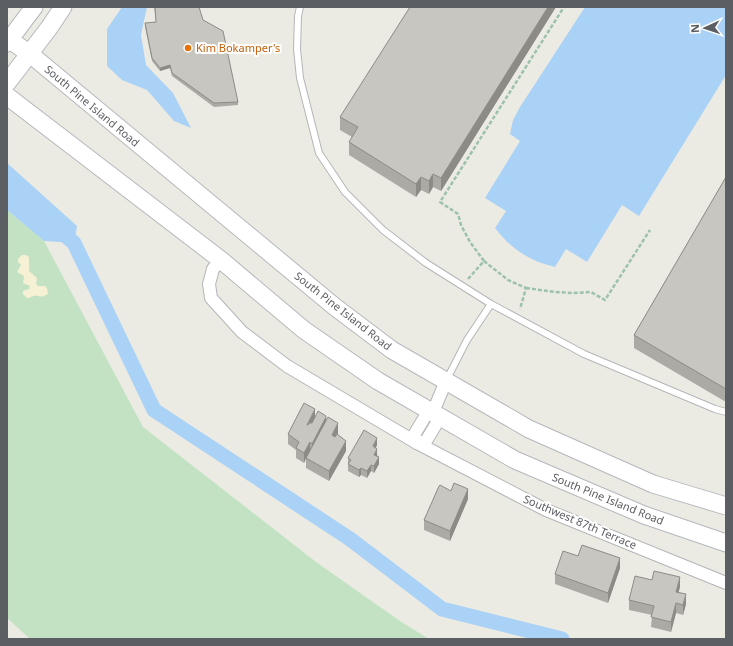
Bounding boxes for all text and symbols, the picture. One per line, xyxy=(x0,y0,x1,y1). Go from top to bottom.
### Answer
north arrow xyxy=(685,8,725,48)
text: N xyxy=(687,24,702,33)
place label: Kim Bokamper's xyxy=(196,40,280,55)
marker: Kim Bokamper's xyxy=(183,43,193,53)
street label: South Pine Island Road xyxy=(42,62,143,150)
street label: South Pine Island Road xyxy=(292,268,395,353)
street label: South Pine Island Road xyxy=(550,469,666,528)
street label: Southwest 87th Terrace xyxy=(521,491,639,552)

